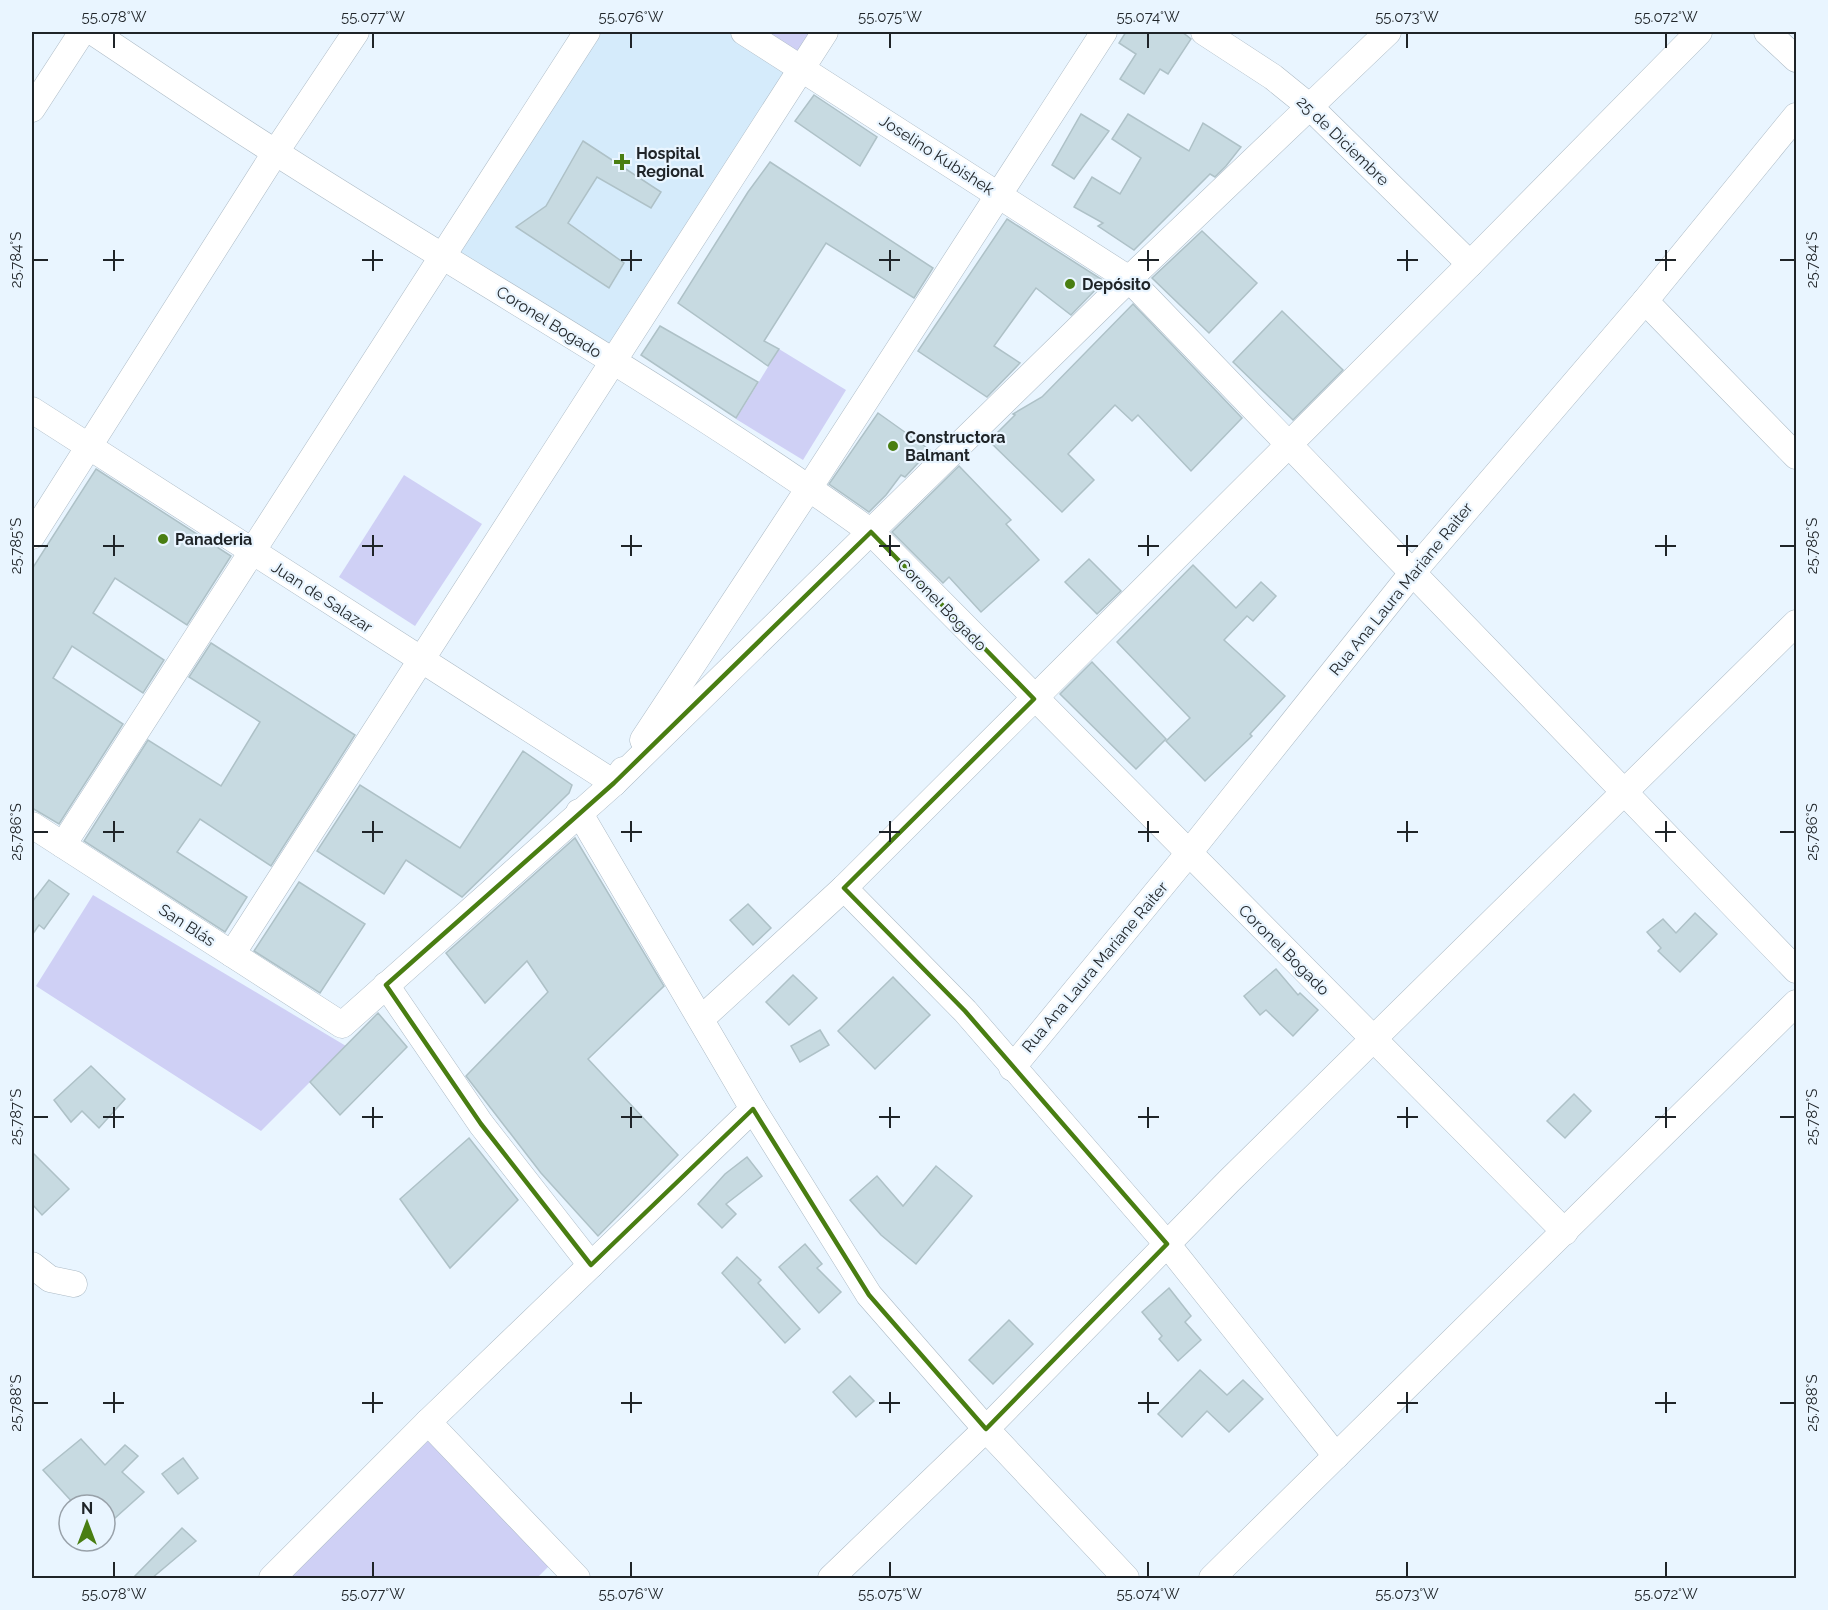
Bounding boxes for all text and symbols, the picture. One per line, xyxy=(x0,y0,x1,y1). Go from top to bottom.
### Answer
text: 55.078°W xyxy=(82,8,147,26)
text: 55.077°W xyxy=(341,8,405,26)
text: 55.076°W xyxy=(598,8,664,26)
text: 55.075°W xyxy=(858,8,922,26)
text: 55.074°W xyxy=(1116,8,1180,26)
text: 55.073°W xyxy=(1375,8,1439,26)
text: 55.072°W xyxy=(1634,8,1698,26)
street label: 25 de Diciembre xyxy=(1293,92,1393,190)
street label: Joselino Kubishek xyxy=(876,111,998,199)
place label: Hospital Regional xyxy=(636,144,705,181)
marker: Hospital Regional xyxy=(613,153,631,171)
text: 25.784°S xyxy=(7,232,25,288)
text: 25.784°S xyxy=(1803,232,1821,288)
place label: Depósito xyxy=(1082,275,1151,294)
marker: Depósito xyxy=(1063,277,1077,291)
street label: Coronel Bogado xyxy=(493,282,605,362)
place label: Constructora Balmant xyxy=(905,428,1005,465)
marker: Constructora Balmant xyxy=(886,439,900,453)
street label: Rua Ana Laura Mariane Raiter xyxy=(1325,498,1477,679)
text: 25.785°S xyxy=(7,518,25,574)
text: 25.785°S xyxy=(1803,518,1821,574)
place label: Panaderia xyxy=(175,530,252,549)
marker: Panaderia xyxy=(156,532,170,546)
street label: Coronel Bogado xyxy=(893,555,991,655)
street label: Juan de Salazar xyxy=(268,557,376,637)
text: 25.786°S xyxy=(7,803,25,861)
text: 25.786°S xyxy=(1803,803,1821,861)
street label: Rua Ana Laura Mariane Raiter xyxy=(1018,877,1172,1056)
street label: San Blás xyxy=(155,900,219,950)
street label: Coronel Bogado xyxy=(1235,901,1333,999)
text: 25.787°S xyxy=(7,1089,25,1145)
text: 25.787°S xyxy=(1803,1089,1821,1145)
text: 25.788°S xyxy=(7,1374,25,1432)
text: 25.788°S xyxy=(1803,1374,1821,1432)
north arrow xyxy=(57,1493,117,1553)
text: N xyxy=(81,1499,93,1518)
text: 55.078°W xyxy=(82,1585,147,1603)
text: 55.077°W xyxy=(341,1585,405,1603)
text: 55.076°W xyxy=(598,1585,664,1603)
text: 55.075°W xyxy=(858,1585,922,1603)
text: 55.074°W xyxy=(1116,1585,1180,1603)
text: 55.073°W xyxy=(1375,1585,1439,1603)
text: 55.072°W xyxy=(1634,1585,1698,1603)

